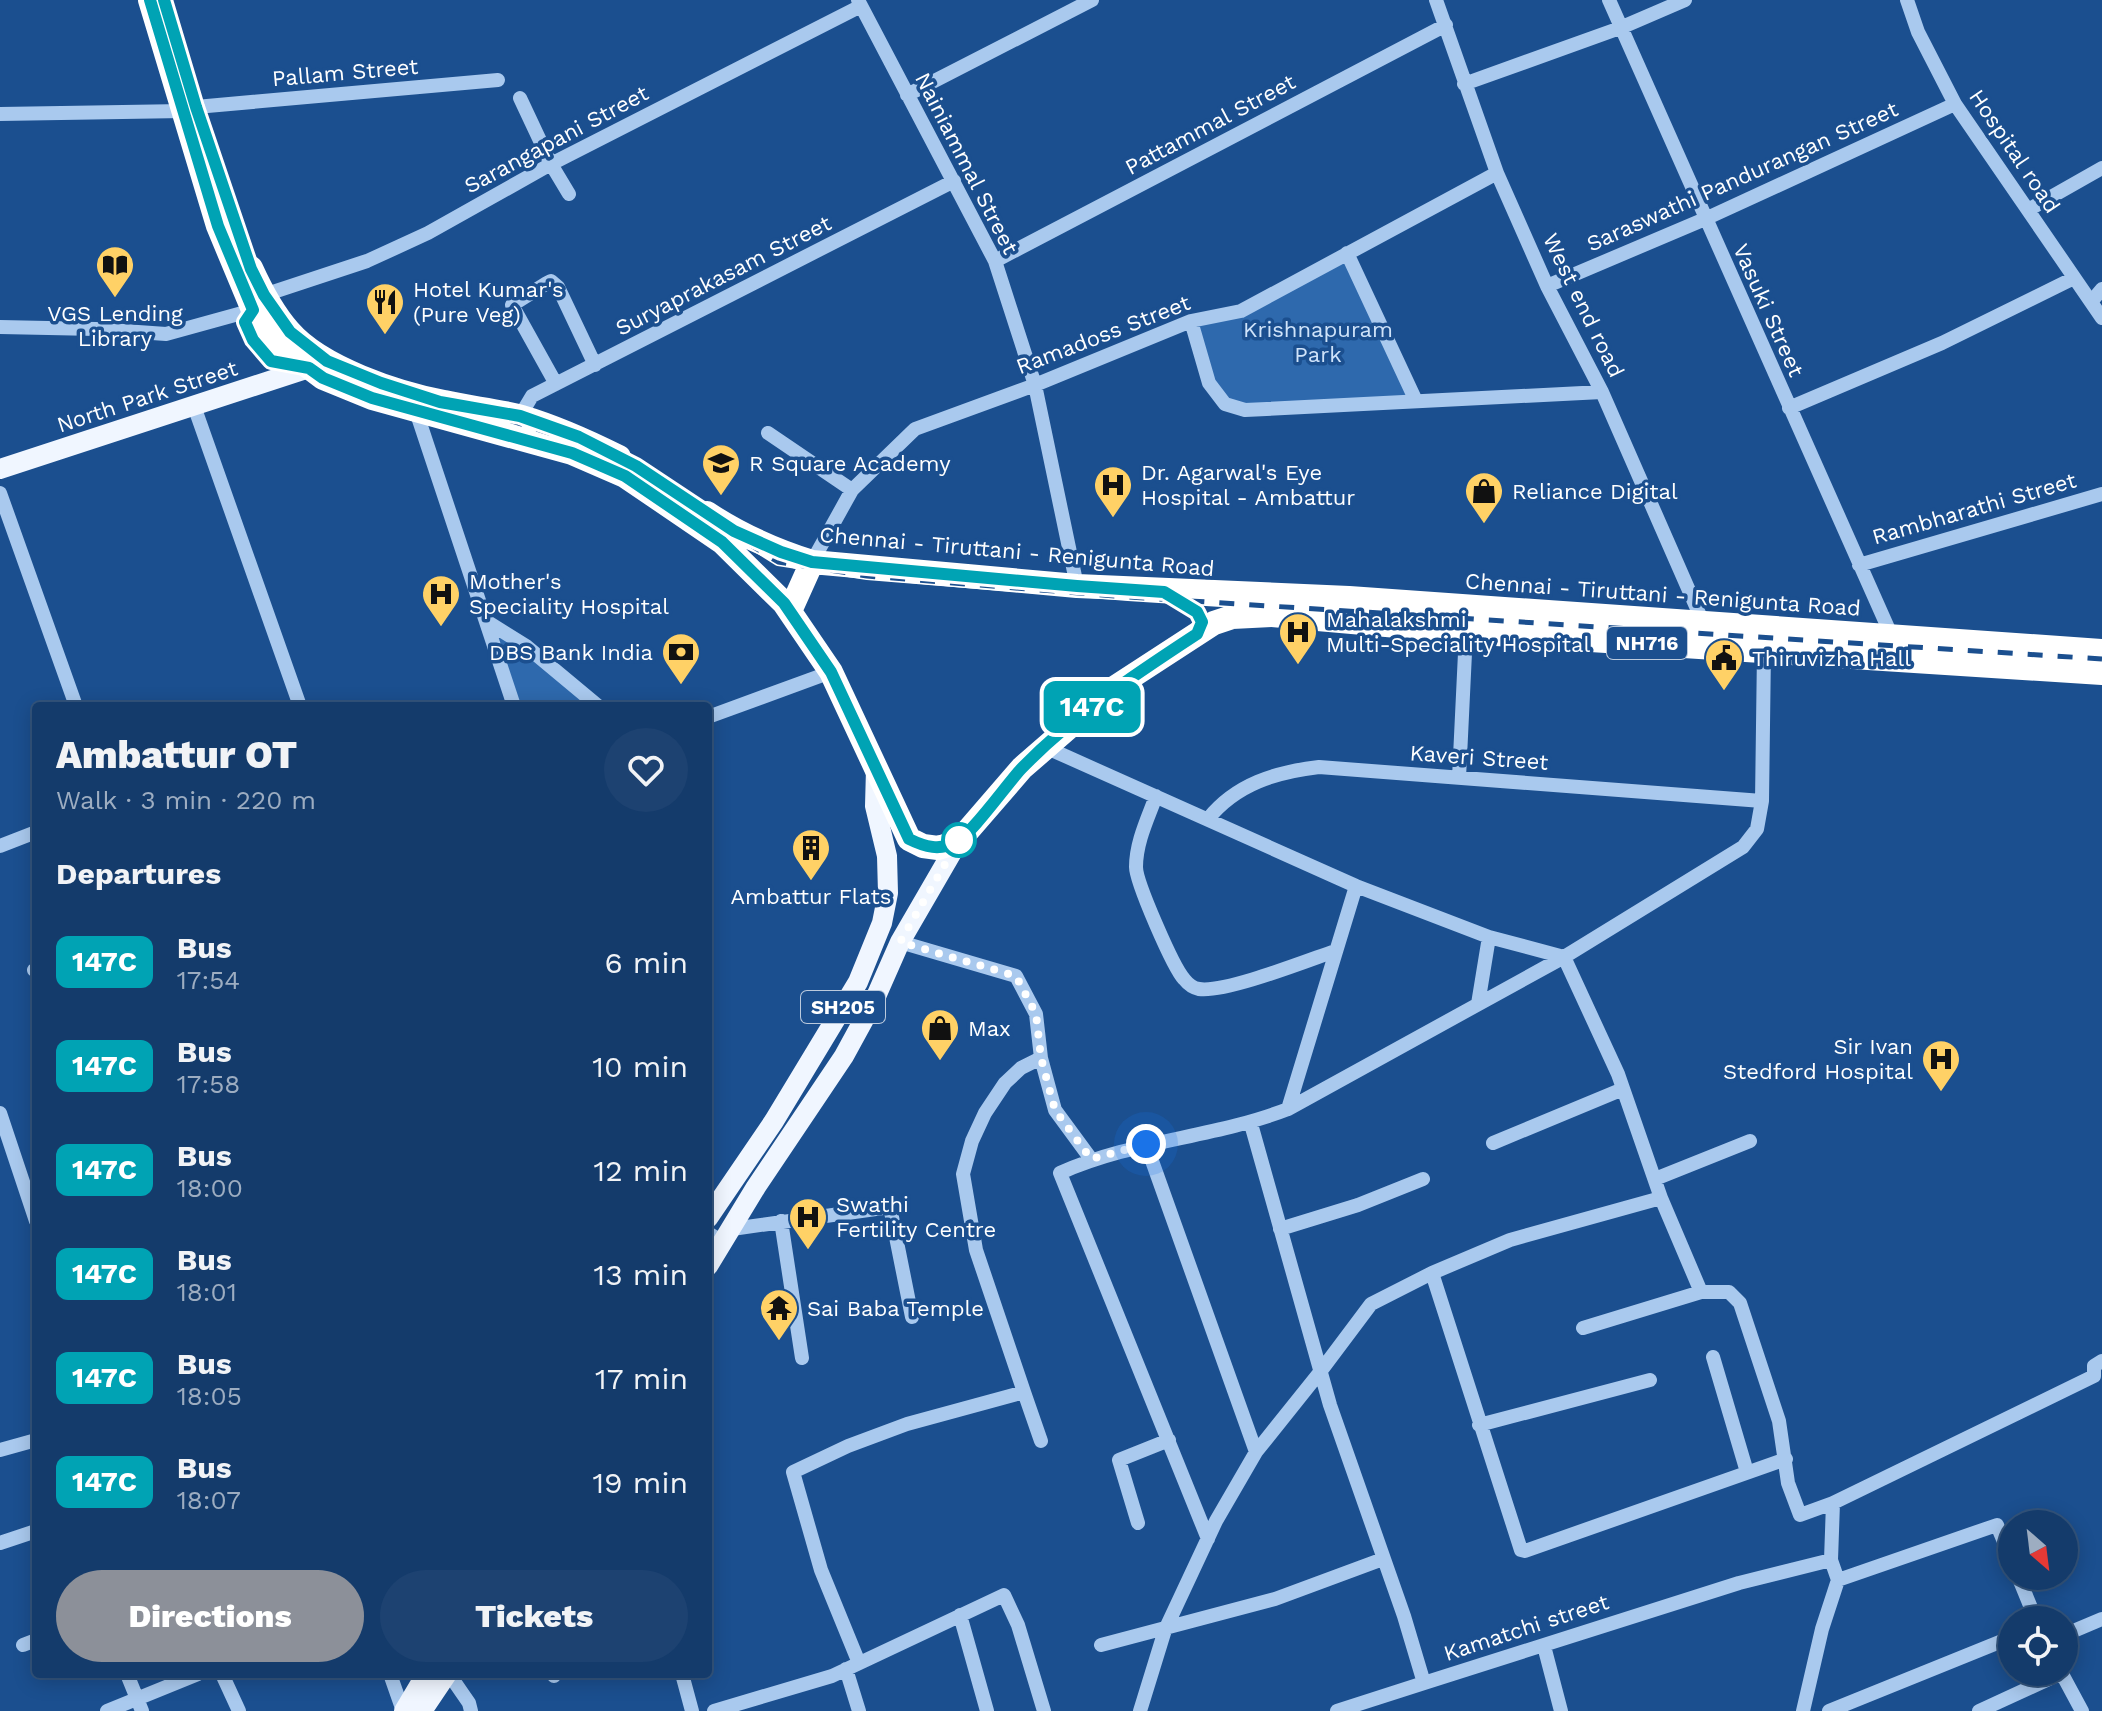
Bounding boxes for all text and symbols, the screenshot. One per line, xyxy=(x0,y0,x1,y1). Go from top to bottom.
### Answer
street label: Pallam Street xyxy=(271,54,419,91)
street label: Nainiammal Street xyxy=(910,68,1023,258)
street label: Pattammal Street xyxy=(1121,69,1300,180)
street label: Sarangapani Street xyxy=(460,80,652,199)
street label: Hospital road xyxy=(1964,85,2065,218)
street label: Saraswathi Pandurangan Street xyxy=(1583,96,1902,257)
street label: Suryaprakasam Street xyxy=(611,210,835,341)
street label: West end road xyxy=(1538,229,1629,381)
street label: Vasuki Street xyxy=(1728,240,1809,380)
library icon: VGS Lending Library xyxy=(94,244,136,299)
place label: Hotel Kumar's (Pure Veg) xyxy=(413,277,564,327)
restaurant icon: Hotel Kumar's (Pure Veg) xyxy=(364,281,406,336)
street label: Ramadoss Street xyxy=(1013,290,1194,379)
place label: VGS Lending Library xyxy=(47,301,183,351)
park label: Krishnapuram Park xyxy=(1243,317,1393,367)
street label: North Park Street xyxy=(54,355,241,437)
school or university icon: R Square Academy xyxy=(700,442,742,497)
place label: R Square Academy xyxy=(749,451,951,476)
place label: Dr. Agarwal's Eye Hospital - Ambattur xyxy=(1141,460,1355,510)
hospital icon: Dr. Agarwal's Eye Hospital - Ambattur xyxy=(1092,464,1134,519)
street label: Rambharathi Street xyxy=(1869,467,2079,550)
shop icon: Reliance Digital xyxy=(1463,470,1505,525)
place label: Reliance Digital xyxy=(1512,479,1678,504)
street label: Chennai - Tiruttani - Renigunta Road xyxy=(818,522,1216,581)
street label: Chennai - Tiruttani - Renigunta Road xyxy=(1464,568,1862,621)
place label: Mother's Speciality Hospital xyxy=(469,569,669,619)
hospital icon: Mother's Speciality Hospital xyxy=(420,573,462,628)
place label: Mahalakshmi Multi-Speciality Hospital xyxy=(1326,607,1591,657)
hospital icon: Mahalakshmi Multi-Speciality Hospital xyxy=(1277,611,1319,666)
road number: NH716 xyxy=(1607,627,1687,659)
bank icon: DBS Bank India xyxy=(660,631,702,686)
public building icon: Thiruvizha Hall xyxy=(1703,637,1745,692)
place label: DBS Bank India xyxy=(489,640,653,665)
place label: Thiruvizha Hall xyxy=(1752,646,1911,671)
line badge: 147C xyxy=(1036,681,1148,733)
text: 147C xyxy=(1060,690,1124,723)
button: heart xyxy=(604,728,688,812)
text: Ambattur OT xyxy=(56,733,297,777)
street label: Kaveri Street xyxy=(1409,740,1549,775)
text: Walk · 3 min · 220 m xyxy=(56,785,316,815)
unlabelled marker xyxy=(942,823,976,857)
building icon: Ambattur Flats xyxy=(790,827,832,882)
text: Departures xyxy=(56,856,221,891)
place label: Ambattur Flats xyxy=(731,884,891,909)
text: Bus xyxy=(177,930,232,965)
text: 147C xyxy=(72,945,137,978)
text: 6 min xyxy=(604,945,688,980)
text: 17:54 xyxy=(177,965,240,995)
road number: SH205 xyxy=(801,991,885,1023)
shop icon: Max xyxy=(919,1007,961,1062)
place label: Max xyxy=(968,1016,1011,1041)
text: Bus xyxy=(177,1034,232,1069)
place label: Sir Ivan Stedford Hospital xyxy=(1723,1034,1913,1084)
hospital icon: Sir Ivan Stedford Hospital xyxy=(1920,1038,1962,1093)
text: 147C xyxy=(72,1049,137,1082)
text: 10 min xyxy=(592,1049,688,1084)
text: 17:58 xyxy=(177,1069,240,1099)
your location xyxy=(1126,1124,1166,1164)
text: Bus xyxy=(177,1138,232,1173)
text: 147C xyxy=(72,1153,137,1186)
text: 12 min xyxy=(593,1153,688,1188)
text: 18:00 xyxy=(177,1173,243,1203)
place label: Swathi Fertility Centre xyxy=(836,1192,996,1242)
hospital icon: Swathi Fertility Centre xyxy=(787,1196,829,1251)
text: Bus xyxy=(177,1242,232,1277)
text: 147C xyxy=(72,1257,137,1290)
text: 13 min xyxy=(593,1257,688,1292)
text: 18:01 xyxy=(177,1277,237,1307)
temple icon: Sai Baba Temple xyxy=(758,1287,800,1342)
place label: Sai Baba Temple xyxy=(807,1296,984,1321)
text: Bus xyxy=(177,1346,232,1381)
text: 147C xyxy=(72,1361,137,1394)
text: 17 min xyxy=(595,1361,688,1396)
text: 18:05 xyxy=(177,1381,242,1411)
text: Bus xyxy=(177,1450,232,1485)
text: 147C xyxy=(72,1465,137,1498)
text: 19 min xyxy=(592,1465,688,1500)
text: 18:07 xyxy=(177,1485,241,1515)
north arrow xyxy=(1998,1510,2078,1590)
map controls xyxy=(1998,1510,2078,1686)
button: Directions xyxy=(56,1570,364,1662)
button: Tickets xyxy=(380,1570,688,1662)
street label: Kamatchi street xyxy=(1441,1589,1612,1666)
button: locate xyxy=(1998,1606,2078,1686)

